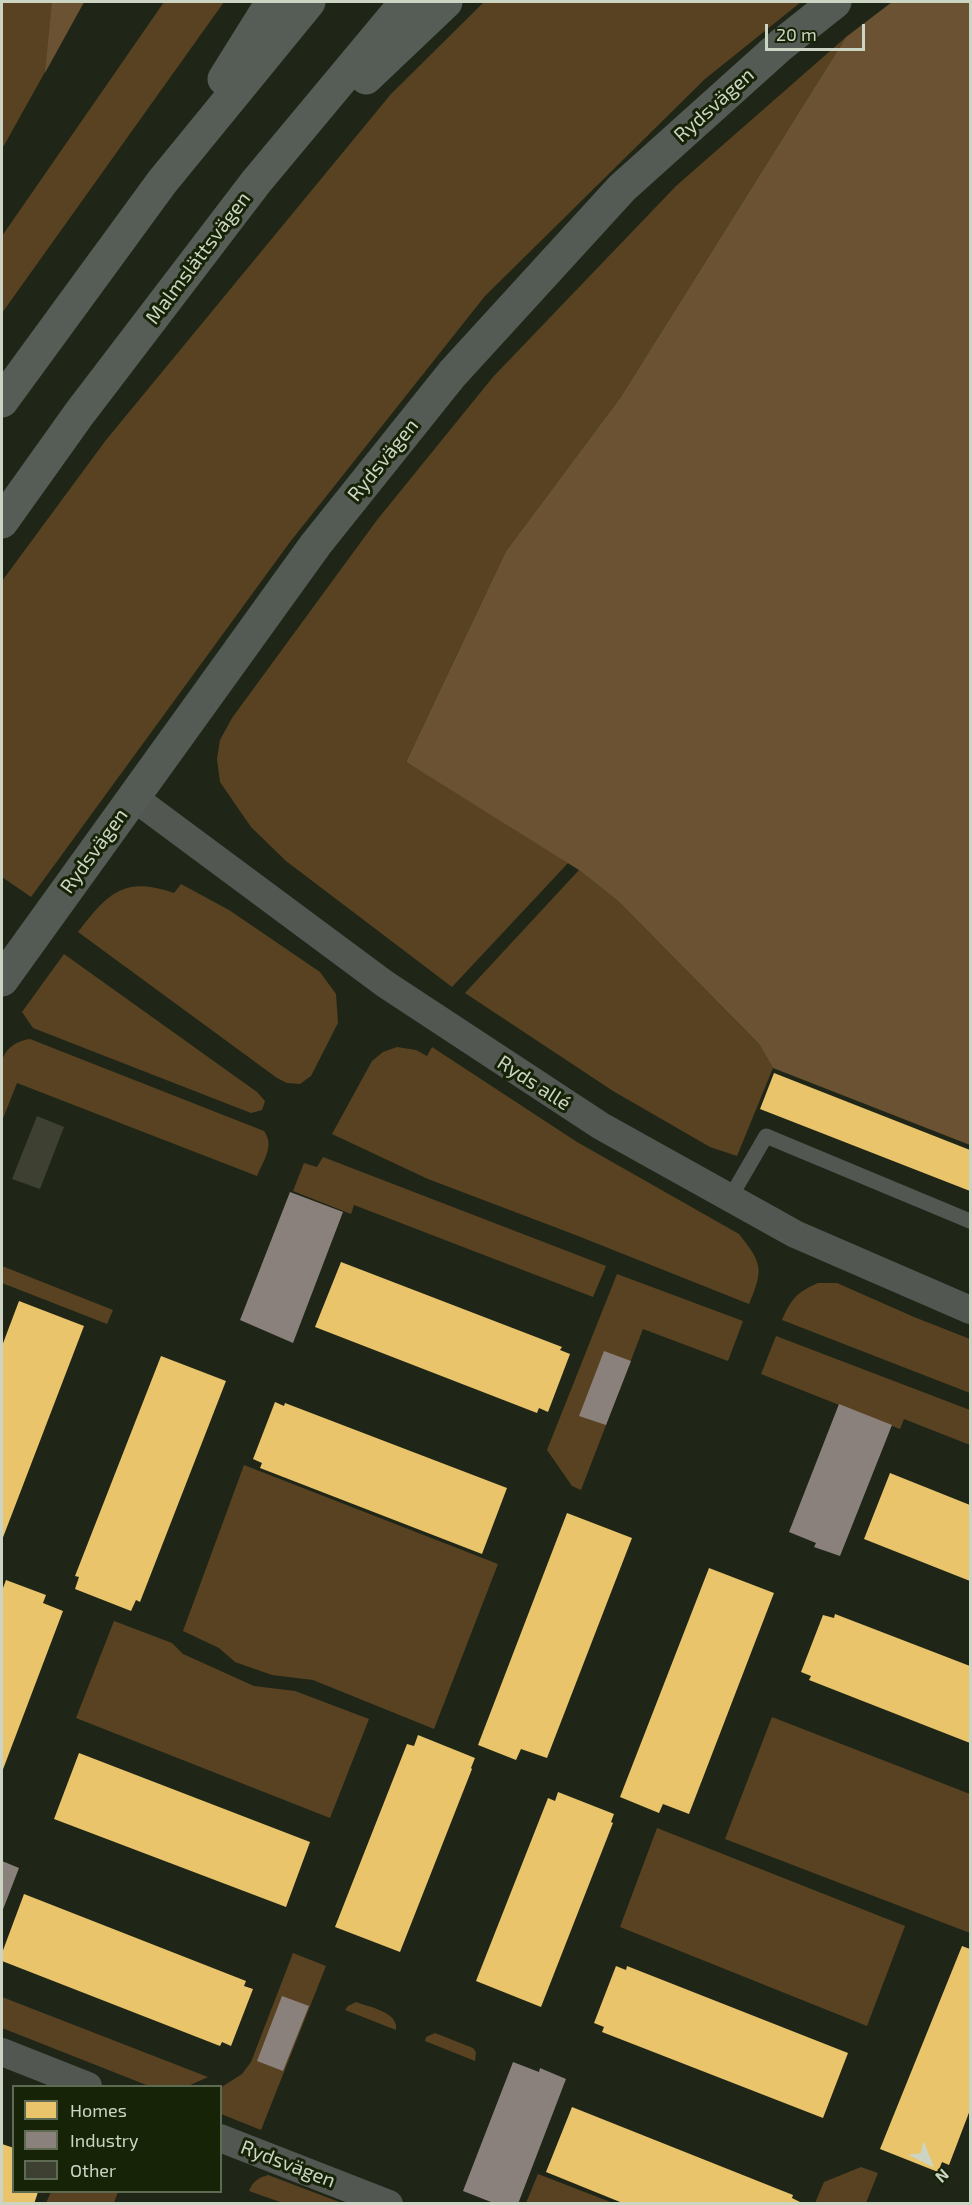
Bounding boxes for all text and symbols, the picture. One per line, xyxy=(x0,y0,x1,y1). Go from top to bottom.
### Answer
scale bar xyxy=(768,12,868,50)
text: 20 m xyxy=(776,23,817,45)
street label: Rydsvägen xyxy=(669,63,759,147)
street label: Malmslättsvägen xyxy=(140,187,256,329)
street label: Rydsvägen xyxy=(342,414,424,506)
street label: Rydsvägen xyxy=(55,804,133,898)
street label: Ryds allé xyxy=(493,1050,575,1116)
legend xyxy=(12,2085,222,2193)
text: Homes xyxy=(70,2099,127,2121)
text: Industry xyxy=(70,2129,139,2151)
north arrow xyxy=(900,2133,960,2193)
street label: Rydsvägen xyxy=(237,2135,339,2193)
text: Other xyxy=(70,2159,116,2181)
text: N xyxy=(932,2166,953,2187)

